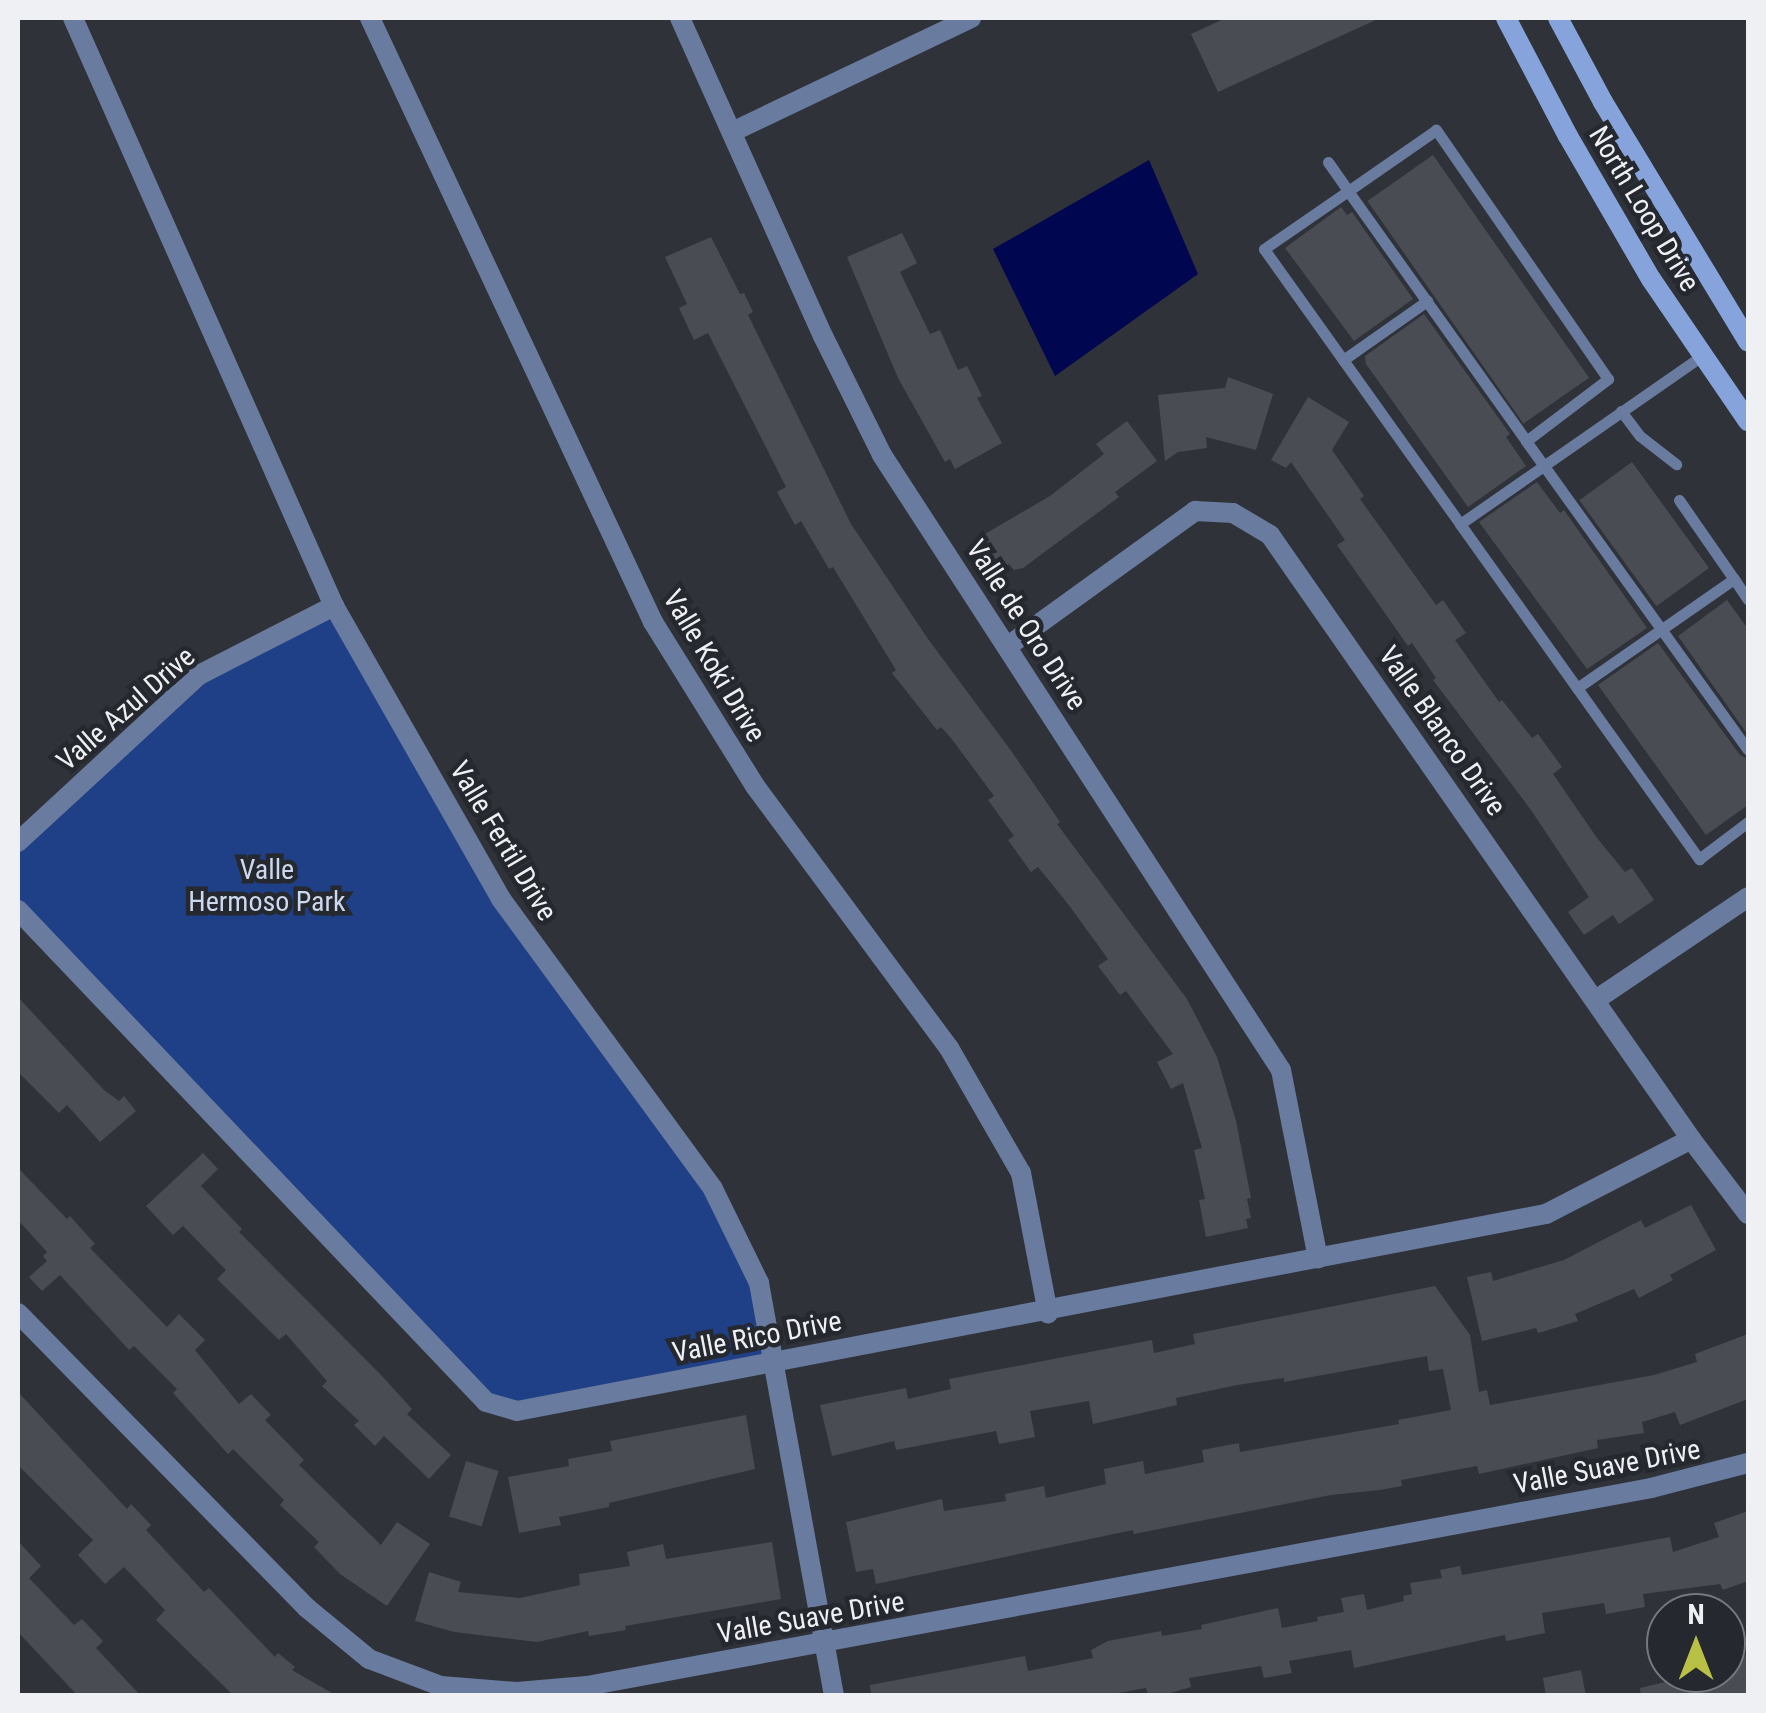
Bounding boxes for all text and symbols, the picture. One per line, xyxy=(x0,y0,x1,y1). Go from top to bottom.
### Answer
street label: North Loop Drive xyxy=(1582,120,1706,298)
street label: Valle de Oro Drive xyxy=(959,534,1093,716)
street label: Valle Koki Drive xyxy=(656,584,772,748)
street label: Valle Azul Drive xyxy=(50,640,202,778)
street label: Valle Blanco Drive xyxy=(1371,640,1513,822)
street label: Valle Fertil Drive xyxy=(442,755,564,927)
park label: Valle Hermoso Park xyxy=(188,853,346,919)
street label: Valle Rico Drive xyxy=(670,1304,844,1370)
street label: Valle Suave Drive xyxy=(1511,1432,1703,1502)
street label: Valle Suave Drive xyxy=(715,1585,907,1651)
north arrow xyxy=(1646,1593,1746,1693)
text: N xyxy=(1687,1598,1705,1631)

